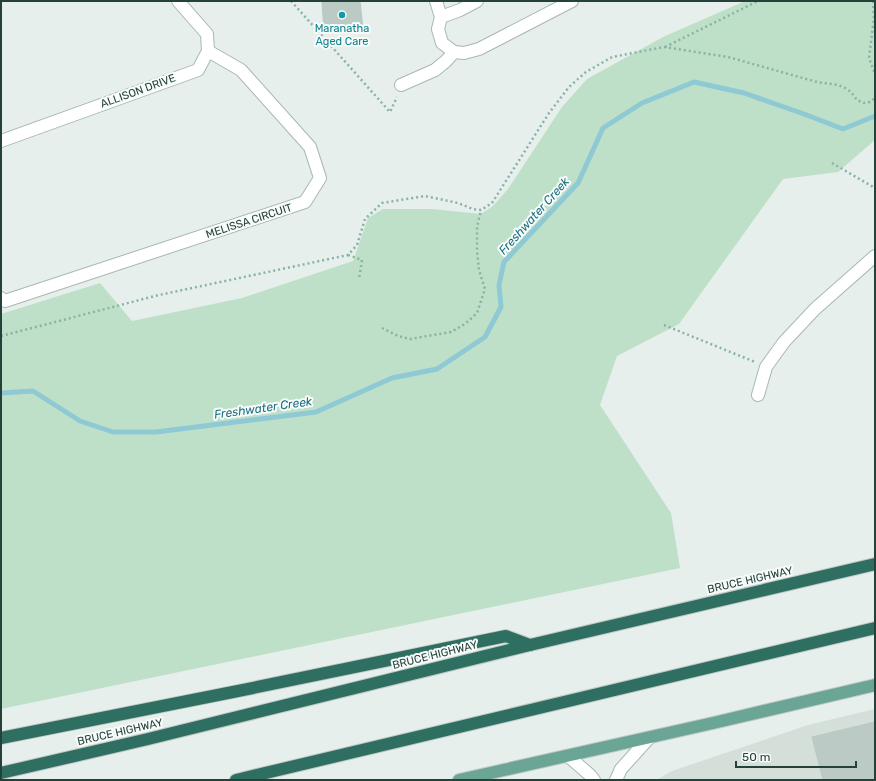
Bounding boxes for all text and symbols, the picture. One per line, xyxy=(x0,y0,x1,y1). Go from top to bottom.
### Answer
marker: Maranatha Aged Care xyxy=(337,10,347,20)
place label: Maranatha Aged Care xyxy=(315,22,369,48)
street label: ALLISON DRIVE xyxy=(99,71,178,111)
water label: Freshwater Creek xyxy=(496,174,573,257)
street label: MELISSA CIRCUIT xyxy=(204,201,294,241)
water label: Freshwater Creek xyxy=(213,394,314,422)
street label: BRUCE HIGHWAY xyxy=(706,564,794,596)
street label: BRUCE HIGHWAY xyxy=(391,638,479,672)
street label: BRUCE HIGHWAY xyxy=(76,716,164,748)
scale bar xyxy=(736,743,856,769)
text: 50 m xyxy=(742,750,770,764)

